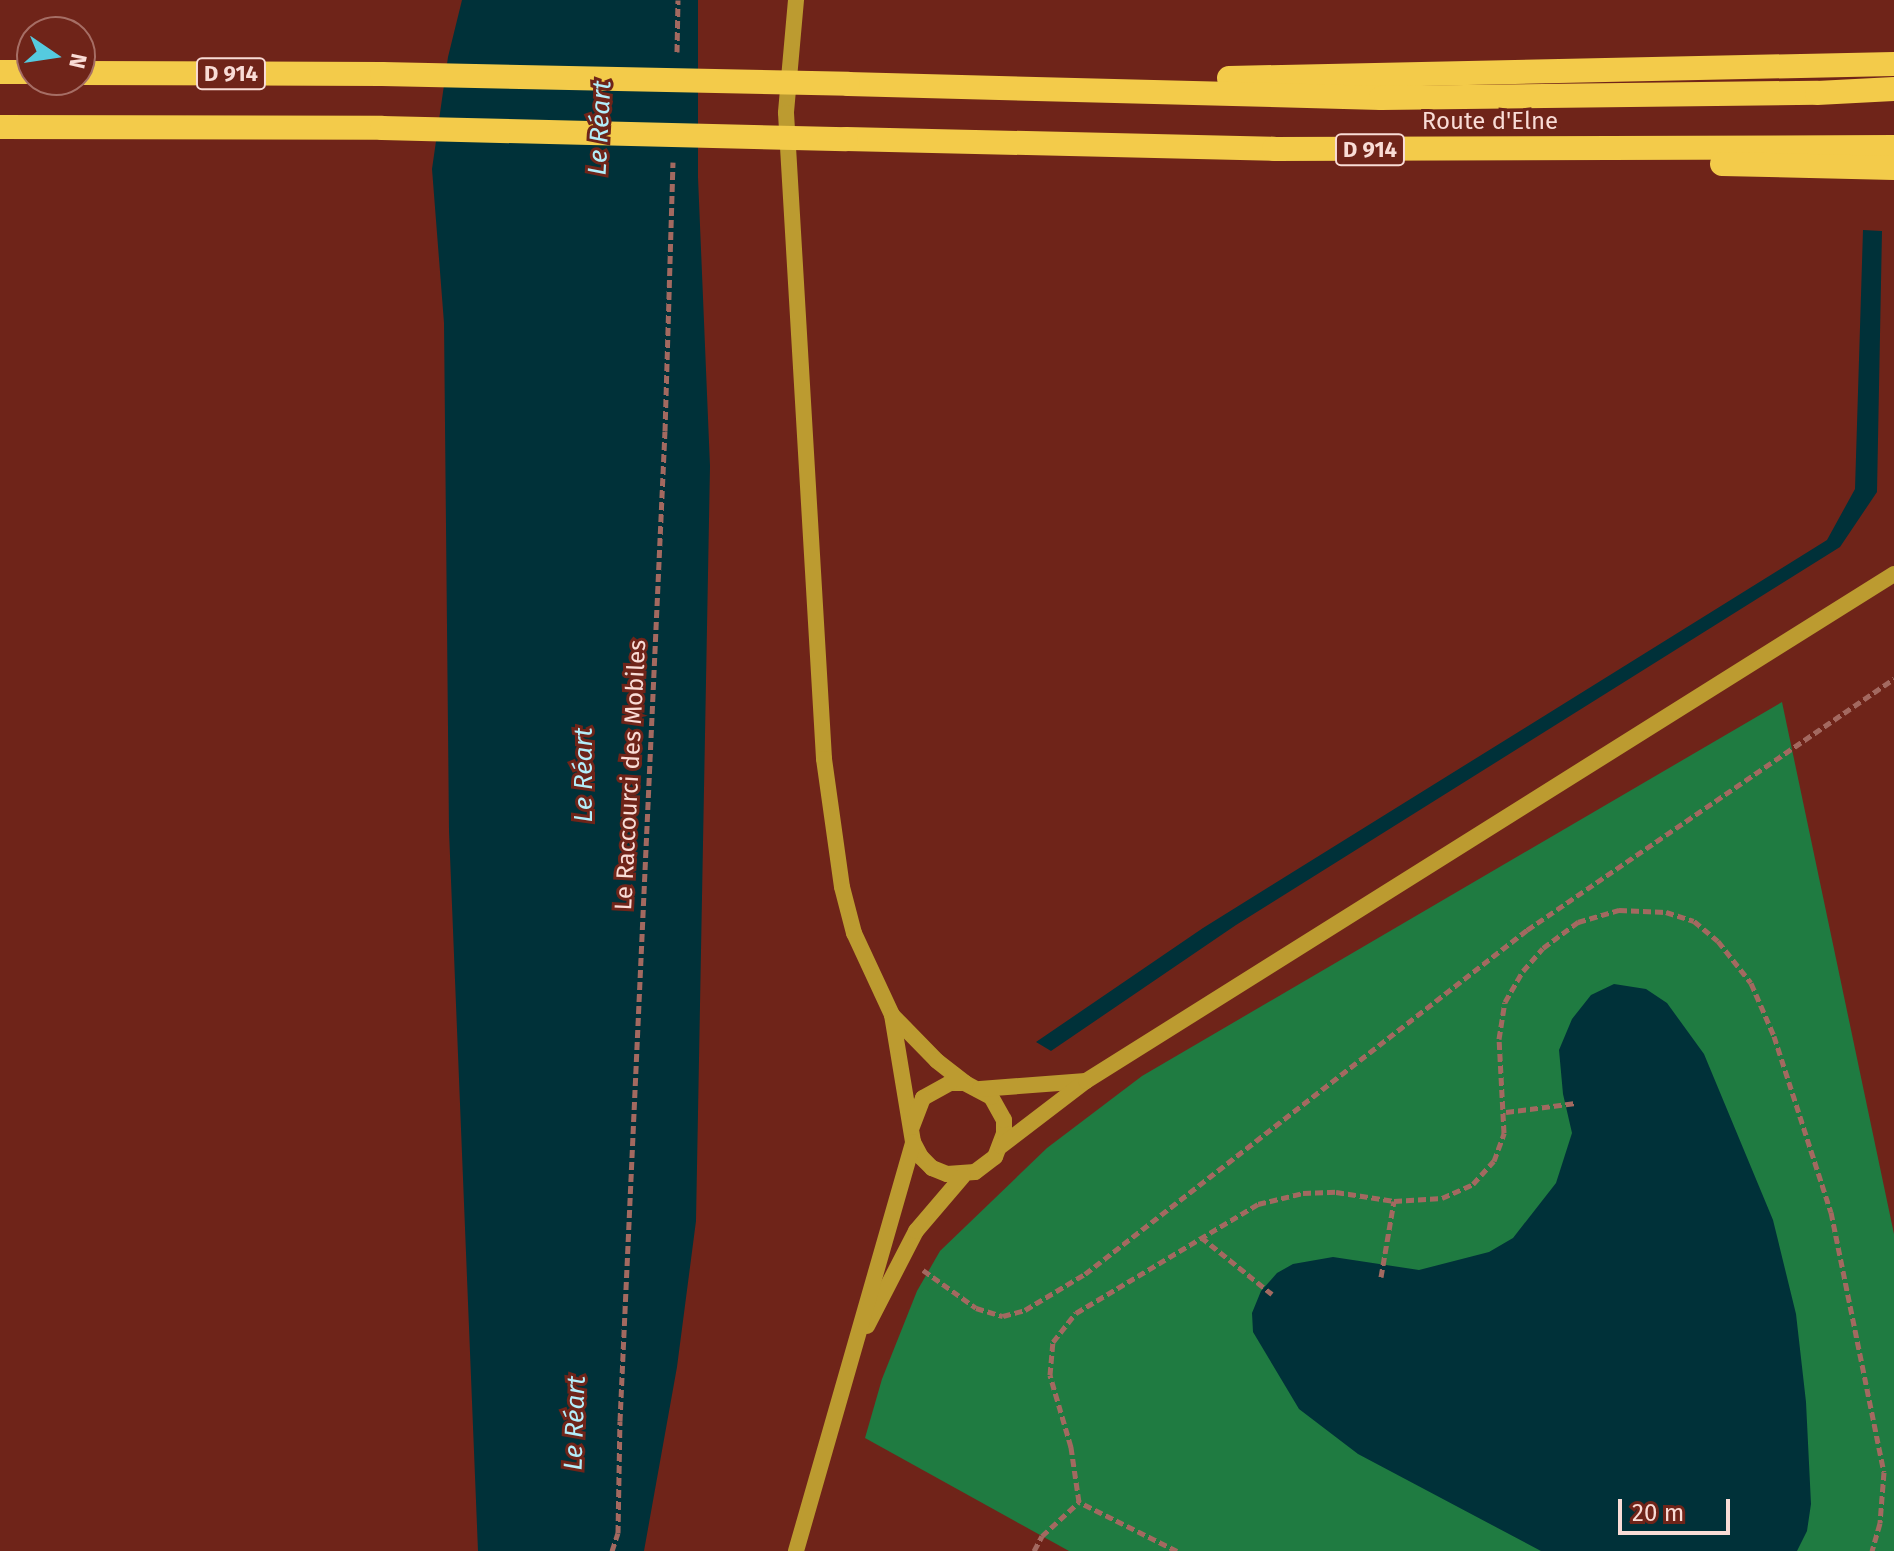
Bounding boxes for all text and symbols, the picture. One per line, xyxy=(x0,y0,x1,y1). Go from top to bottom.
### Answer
north arrow xyxy=(16,16,96,96)
text: N xyxy=(63,51,93,71)
road number: D 914 xyxy=(195,56,267,92)
water label: Le Réart xyxy=(582,80,618,176)
street label: Route d'Elne xyxy=(1422,108,1558,136)
road number: D 914 xyxy=(1334,132,1406,168)
street label: Le Raccourci des Mobiles xyxy=(610,639,652,911)
water label: Le Réart xyxy=(568,728,600,822)
water label: Le Réart xyxy=(558,1375,592,1471)
scale bar xyxy=(1622,1483,1734,1533)
text: 20 m xyxy=(1632,1499,1684,1527)

